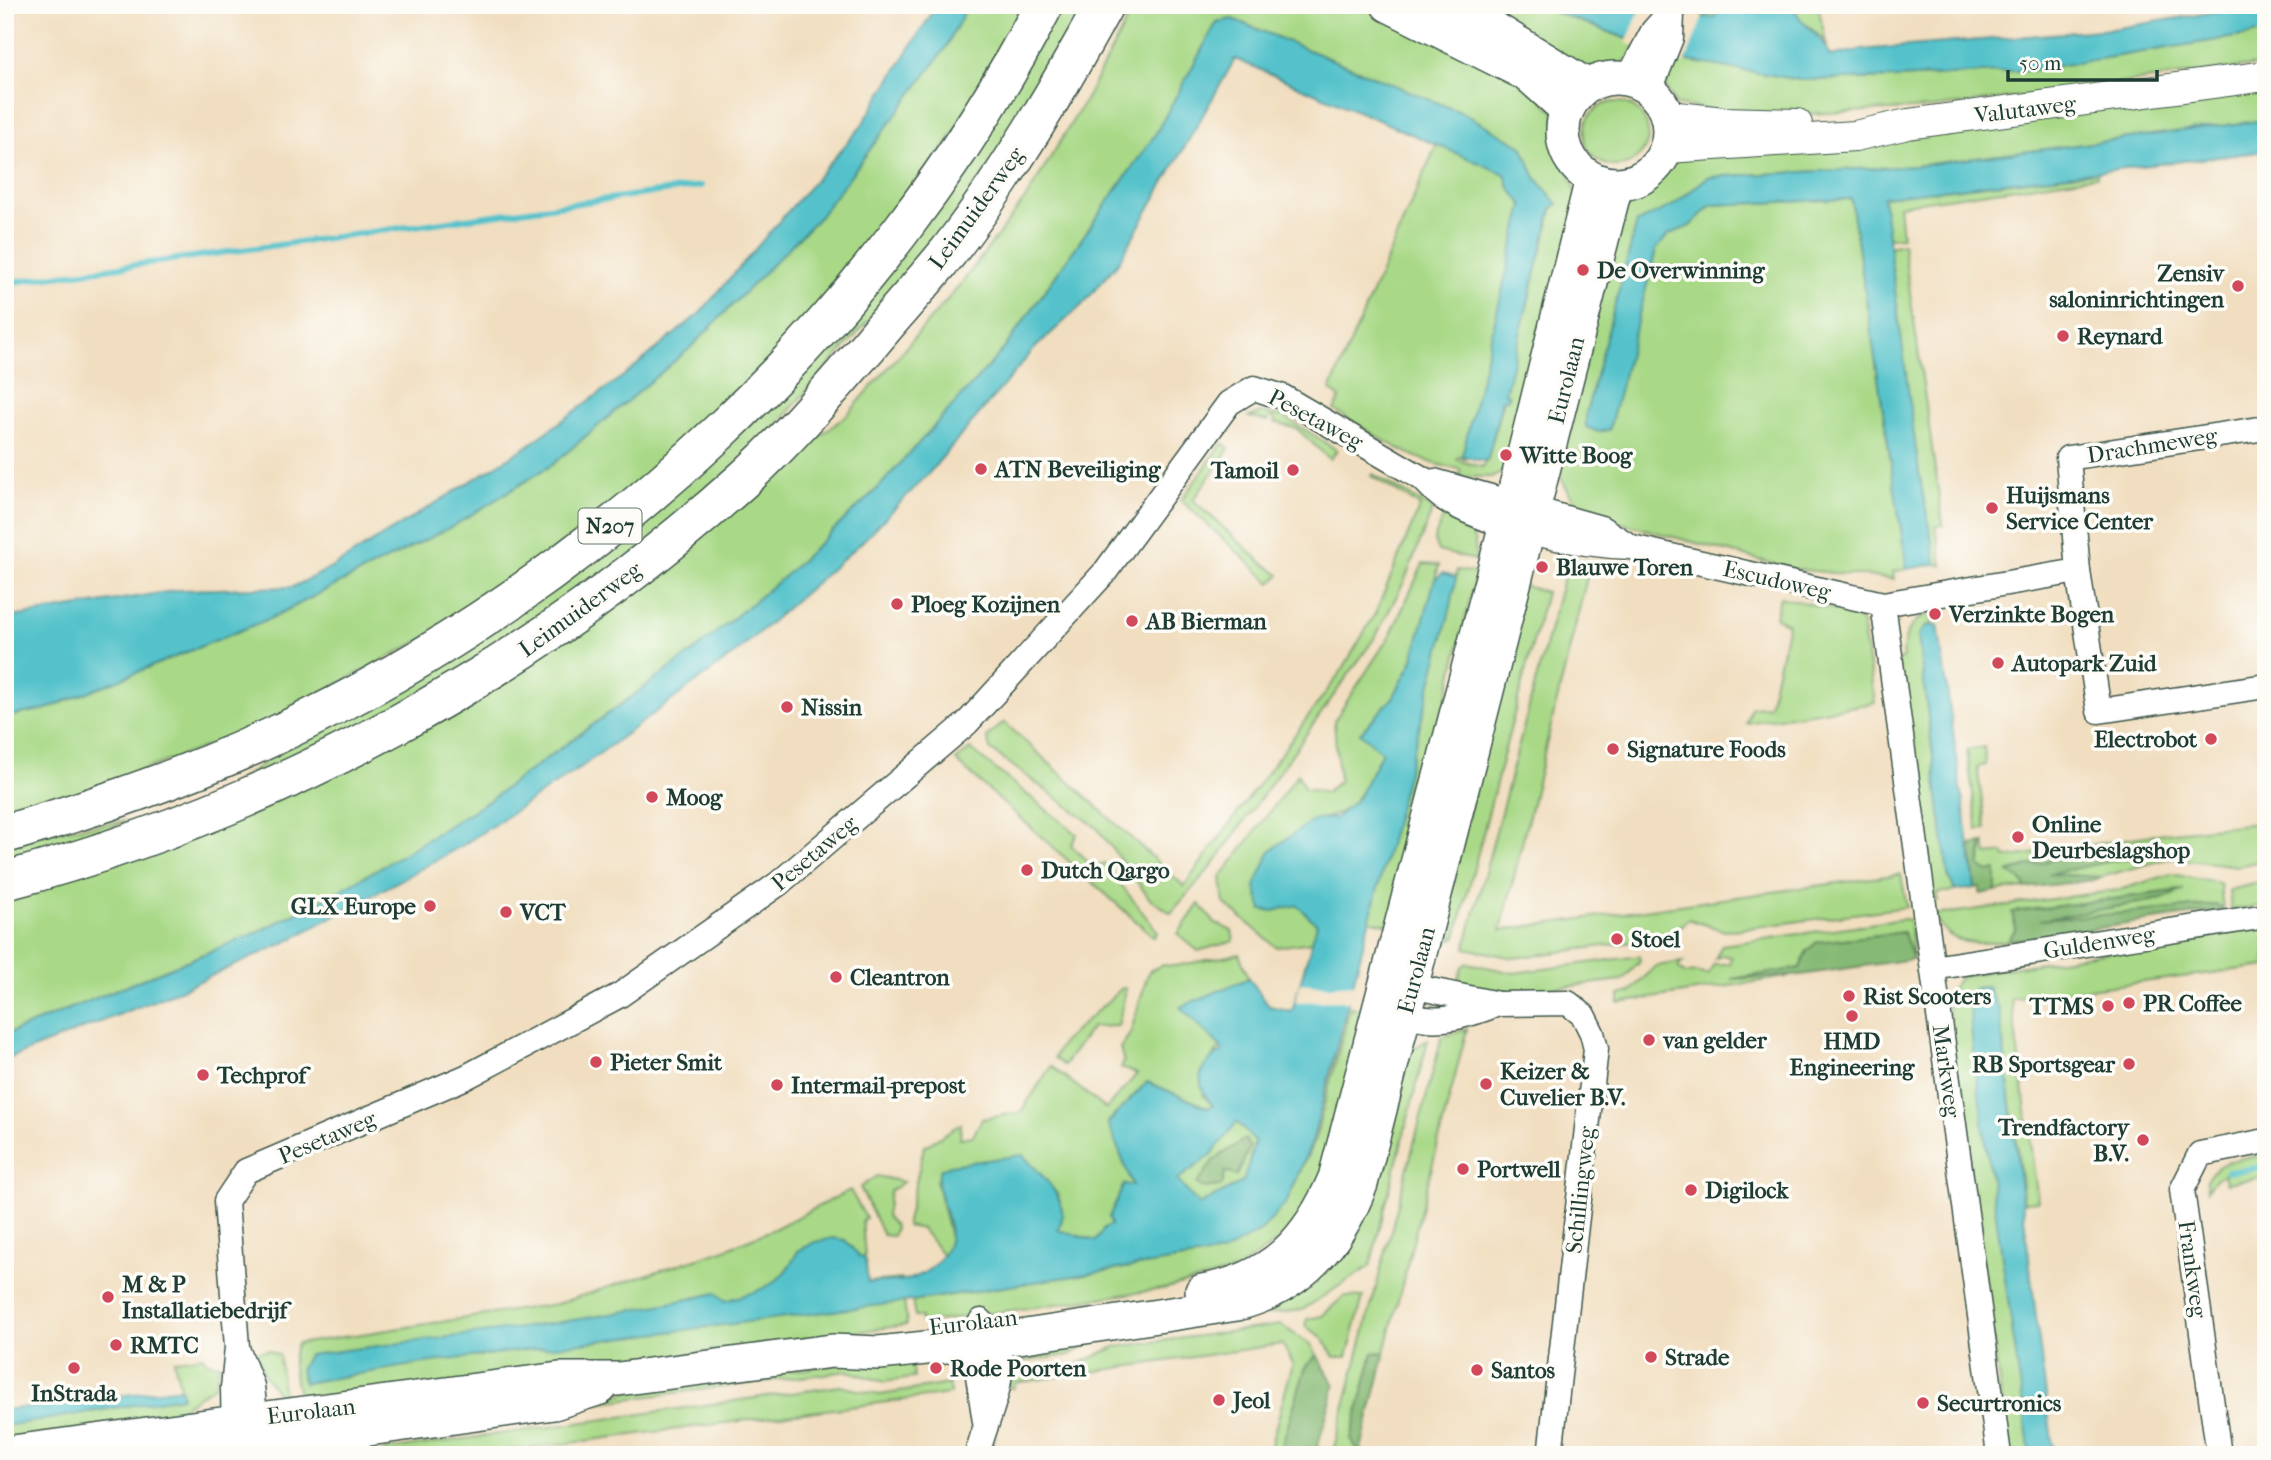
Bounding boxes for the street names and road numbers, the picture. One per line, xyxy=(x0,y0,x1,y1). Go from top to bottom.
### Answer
street label: Valutaweg xyxy=(1972,90,2078,129)
street label: Leimuiderweg xyxy=(923,141,1030,275)
street label: Eurolaan xyxy=(1543,333,1591,427)
street label: Pesetaweg xyxy=(1264,383,1368,456)
street label: Drachmeweg xyxy=(2085,422,2220,469)
road number: N207 xyxy=(578,508,642,544)
street label: Leimuiderweg xyxy=(514,555,647,663)
street label: Escudoweg xyxy=(1720,555,1834,606)
street label: Pesetaweg xyxy=(766,809,863,897)
street label: Guldenweg xyxy=(2041,920,2158,965)
street label: Eurolaan xyxy=(1392,923,1441,1017)
street label: Markweg xyxy=(1927,1023,1966,1120)
street label: Pesetaweg xyxy=(274,1105,381,1170)
street label: Schillingweg xyxy=(1560,1124,1601,1255)
street label: Frankweg xyxy=(2172,1219,2213,1320)
street label: Eurolaan xyxy=(927,1304,1020,1341)
street label: Eurolaan xyxy=(265,1393,358,1430)

